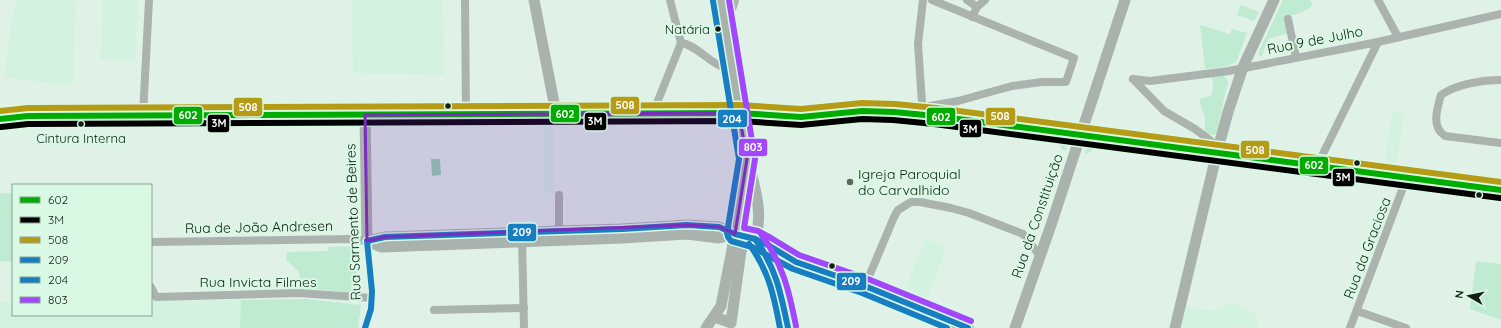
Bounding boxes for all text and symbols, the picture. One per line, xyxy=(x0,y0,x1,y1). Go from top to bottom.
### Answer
place label: Natária xyxy=(665,21,710,37)
street label: Rua 9 de Julho xyxy=(1266,22,1364,58)
marker: Natária xyxy=(713,24,723,34)
line badge: 508 xyxy=(610,96,640,115)
line badge: 508 xyxy=(233,97,263,117)
text: 508 xyxy=(615,98,635,112)
text: 508 xyxy=(238,100,258,114)
unlabelled marker xyxy=(443,101,453,111)
line badge: 602 xyxy=(550,104,580,123)
line badge: 602 xyxy=(173,106,203,125)
text: 602 xyxy=(555,107,575,121)
line badge: 602 xyxy=(926,107,956,126)
line badge: 508 xyxy=(985,107,1016,126)
text: 602 xyxy=(178,108,198,122)
line badge: 204 xyxy=(717,109,748,128)
text: 508 xyxy=(990,109,1010,123)
text: 602 xyxy=(931,110,951,124)
line badge: 3M xyxy=(584,112,607,131)
text: 204 xyxy=(722,112,742,126)
line badge: 3M xyxy=(207,114,230,133)
text: 3M xyxy=(588,114,602,128)
text: 3M xyxy=(212,116,226,130)
marker: Cintura Interna xyxy=(76,119,86,129)
line badge: 3M xyxy=(959,119,982,138)
text: 3M xyxy=(963,122,977,136)
place label: Cintura Interna xyxy=(36,130,126,146)
line badge: 803 xyxy=(738,138,768,157)
text: 803 xyxy=(744,140,762,154)
line badge: 508 xyxy=(1240,140,1270,159)
street label: Rua Sarmento de Beires xyxy=(341,143,365,301)
text: 508 xyxy=(1245,143,1265,157)
street label: Rua da Constituição xyxy=(1007,152,1067,280)
line badge: 602 xyxy=(1299,156,1329,175)
text: 602 xyxy=(1304,158,1324,172)
unlabelled marker xyxy=(1352,158,1362,168)
place label: Igreja Paroquial do Carvalhido xyxy=(858,165,961,199)
line badge: 3M xyxy=(1332,168,1355,187)
text: 3M xyxy=(1336,170,1350,184)
marker: Igreja Paroquial do Carvalhido xyxy=(845,177,855,187)
legend xyxy=(12,184,152,316)
unlabelled marker xyxy=(1474,190,1484,200)
text: 602 xyxy=(48,192,69,207)
street label: Rua da Graciosa xyxy=(1339,195,1395,301)
text: 3M xyxy=(48,212,64,227)
street label: Rua de João Andresen xyxy=(185,217,333,237)
line badge: 209 xyxy=(507,223,537,242)
text: 209 xyxy=(512,225,532,239)
text: 508 xyxy=(48,232,68,247)
text: 209 xyxy=(48,252,69,267)
unlabelled marker xyxy=(827,261,837,271)
text: 204 xyxy=(48,272,68,287)
line badge: 209 xyxy=(836,272,867,291)
street label: Rua Invicta Filmes xyxy=(199,273,317,291)
text: 209 xyxy=(841,274,861,288)
north arrow xyxy=(1449,276,1489,316)
text: N xyxy=(1452,289,1467,300)
text: 803 xyxy=(48,292,68,307)

